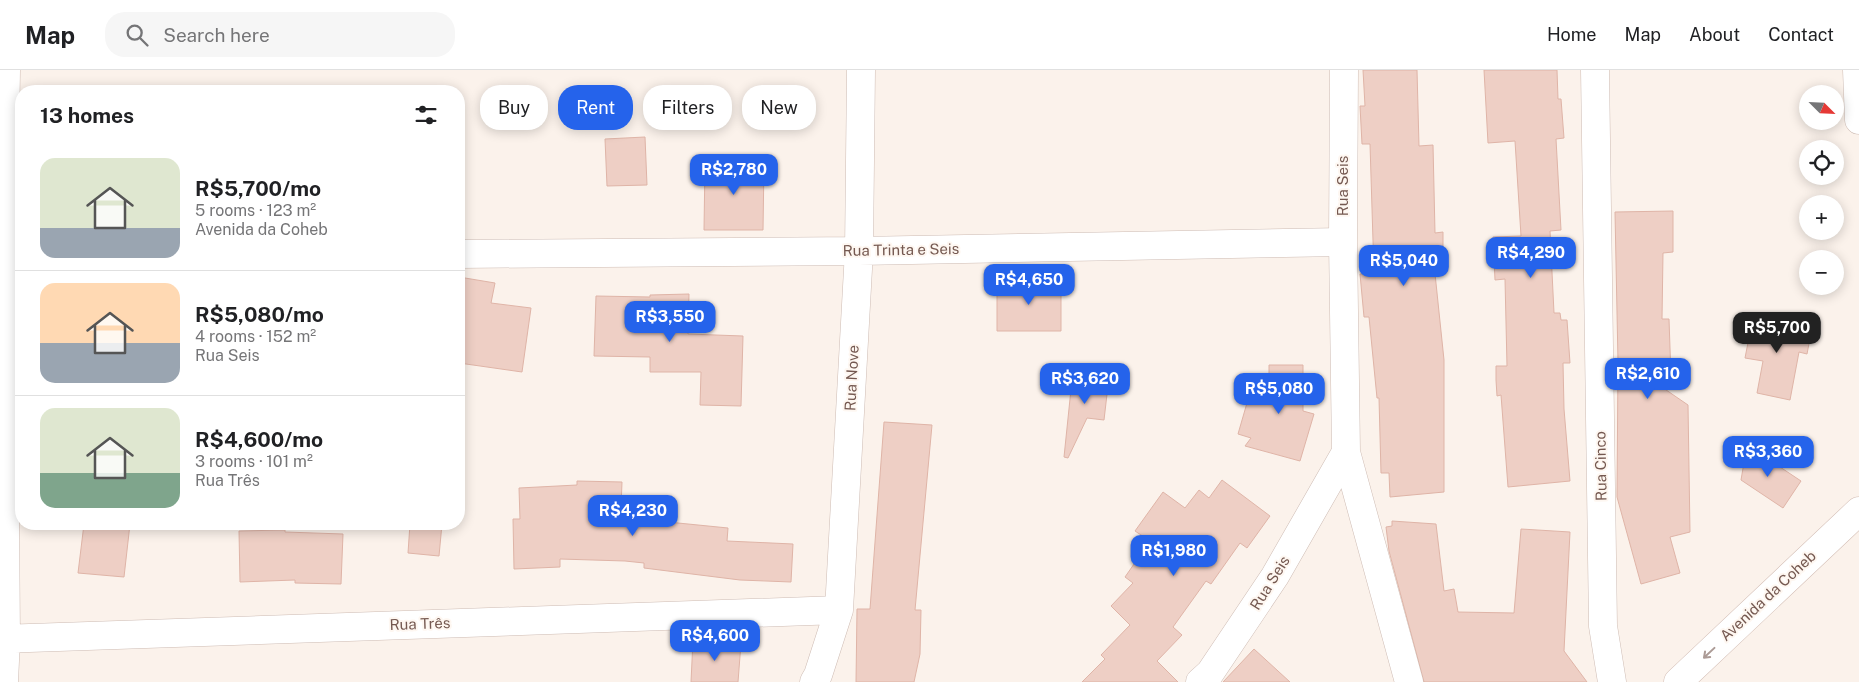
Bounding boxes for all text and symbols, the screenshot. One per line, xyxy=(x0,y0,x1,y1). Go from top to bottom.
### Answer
search box xyxy=(105,12,455,57)
text: Map xyxy=(25,21,75,49)
icon: search xyxy=(123,21,151,49)
text: Search here xyxy=(163,24,270,46)
text: Home xyxy=(1547,24,1597,45)
text: Map xyxy=(1625,24,1661,45)
text: About xyxy=(1689,24,1740,45)
text: Contact xyxy=(1768,24,1834,45)
chip: Buy xyxy=(480,85,548,130)
chip: Rent xyxy=(558,85,633,130)
chip: Filters xyxy=(643,85,732,130)
chip: New xyxy=(742,85,816,130)
north arrow xyxy=(1799,85,1844,130)
map controls xyxy=(1799,85,1844,295)
icon: filters xyxy=(412,101,440,129)
text: 13 homes xyxy=(40,103,134,128)
button: locate xyxy=(1799,140,1844,185)
pin: R$2,780 xyxy=(688,154,780,196)
street label: Rua Seis xyxy=(1334,156,1351,216)
text: R$2,780 xyxy=(701,160,767,179)
text: R$5,700/mo xyxy=(195,176,321,201)
icon: home xyxy=(80,178,140,238)
button: + xyxy=(1799,195,1844,240)
text: 5 rooms · 123 m² xyxy=(195,201,316,220)
text: Avenida da Coheb xyxy=(195,220,328,239)
pin: R$4,290 xyxy=(1485,236,1577,279)
street label: Rua Trinta e Seis xyxy=(843,240,959,259)
text: R$4,290 xyxy=(1497,243,1565,262)
pin: R$5,040 xyxy=(1358,244,1450,287)
button: − xyxy=(1799,250,1844,295)
text: R$5,040 xyxy=(1370,251,1438,270)
pin: R$4,650 xyxy=(983,264,1075,306)
text: R$4,650 xyxy=(995,270,1063,289)
pin: R$3,550 xyxy=(624,300,716,343)
text: R$5,080/mo xyxy=(195,302,324,327)
icon: home xyxy=(80,303,140,363)
text: R$3,550 xyxy=(635,307,705,326)
pin: R$5,700 xyxy=(1731,312,1823,354)
text: R$5,700 xyxy=(1744,318,1810,337)
text: 4 rooms · 152 m² xyxy=(195,327,316,346)
street label: Rua Nove xyxy=(841,345,862,411)
text: Rua Seis xyxy=(195,346,260,365)
pin: R$2,610 xyxy=(1602,358,1694,400)
pin: R$3,620 xyxy=(1039,362,1131,405)
text: R$2,610 xyxy=(1616,364,1680,383)
text: R$3,620 xyxy=(1051,369,1119,388)
pin: R$5,080 xyxy=(1233,372,1325,415)
text: R$5,080 xyxy=(1245,379,1313,398)
text: R$4,600/mo xyxy=(195,427,323,452)
icon: home xyxy=(80,428,140,488)
street label: Rua Cinco xyxy=(1591,431,1610,501)
pin: R$3,360 xyxy=(1722,436,1814,478)
text: R$3,360 xyxy=(1734,442,1802,461)
text: 3 rooms · 101 m² xyxy=(195,452,313,471)
text: Rua Três xyxy=(195,471,260,490)
pin: R$4,230 xyxy=(587,494,679,537)
text: R$4,230 xyxy=(599,501,667,520)
pin: R$1,980 xyxy=(1128,534,1220,577)
text: R$1,980 xyxy=(1142,541,1206,560)
street label: Avenida da Coheb xyxy=(1716,547,1819,644)
street label: Rua Seis xyxy=(1246,553,1293,613)
street label: Rua Três xyxy=(389,614,451,633)
pin: R$4,600 xyxy=(669,620,761,662)
text: R$4,600 xyxy=(681,626,749,645)
one-way arrow xyxy=(1703,647,1715,659)

